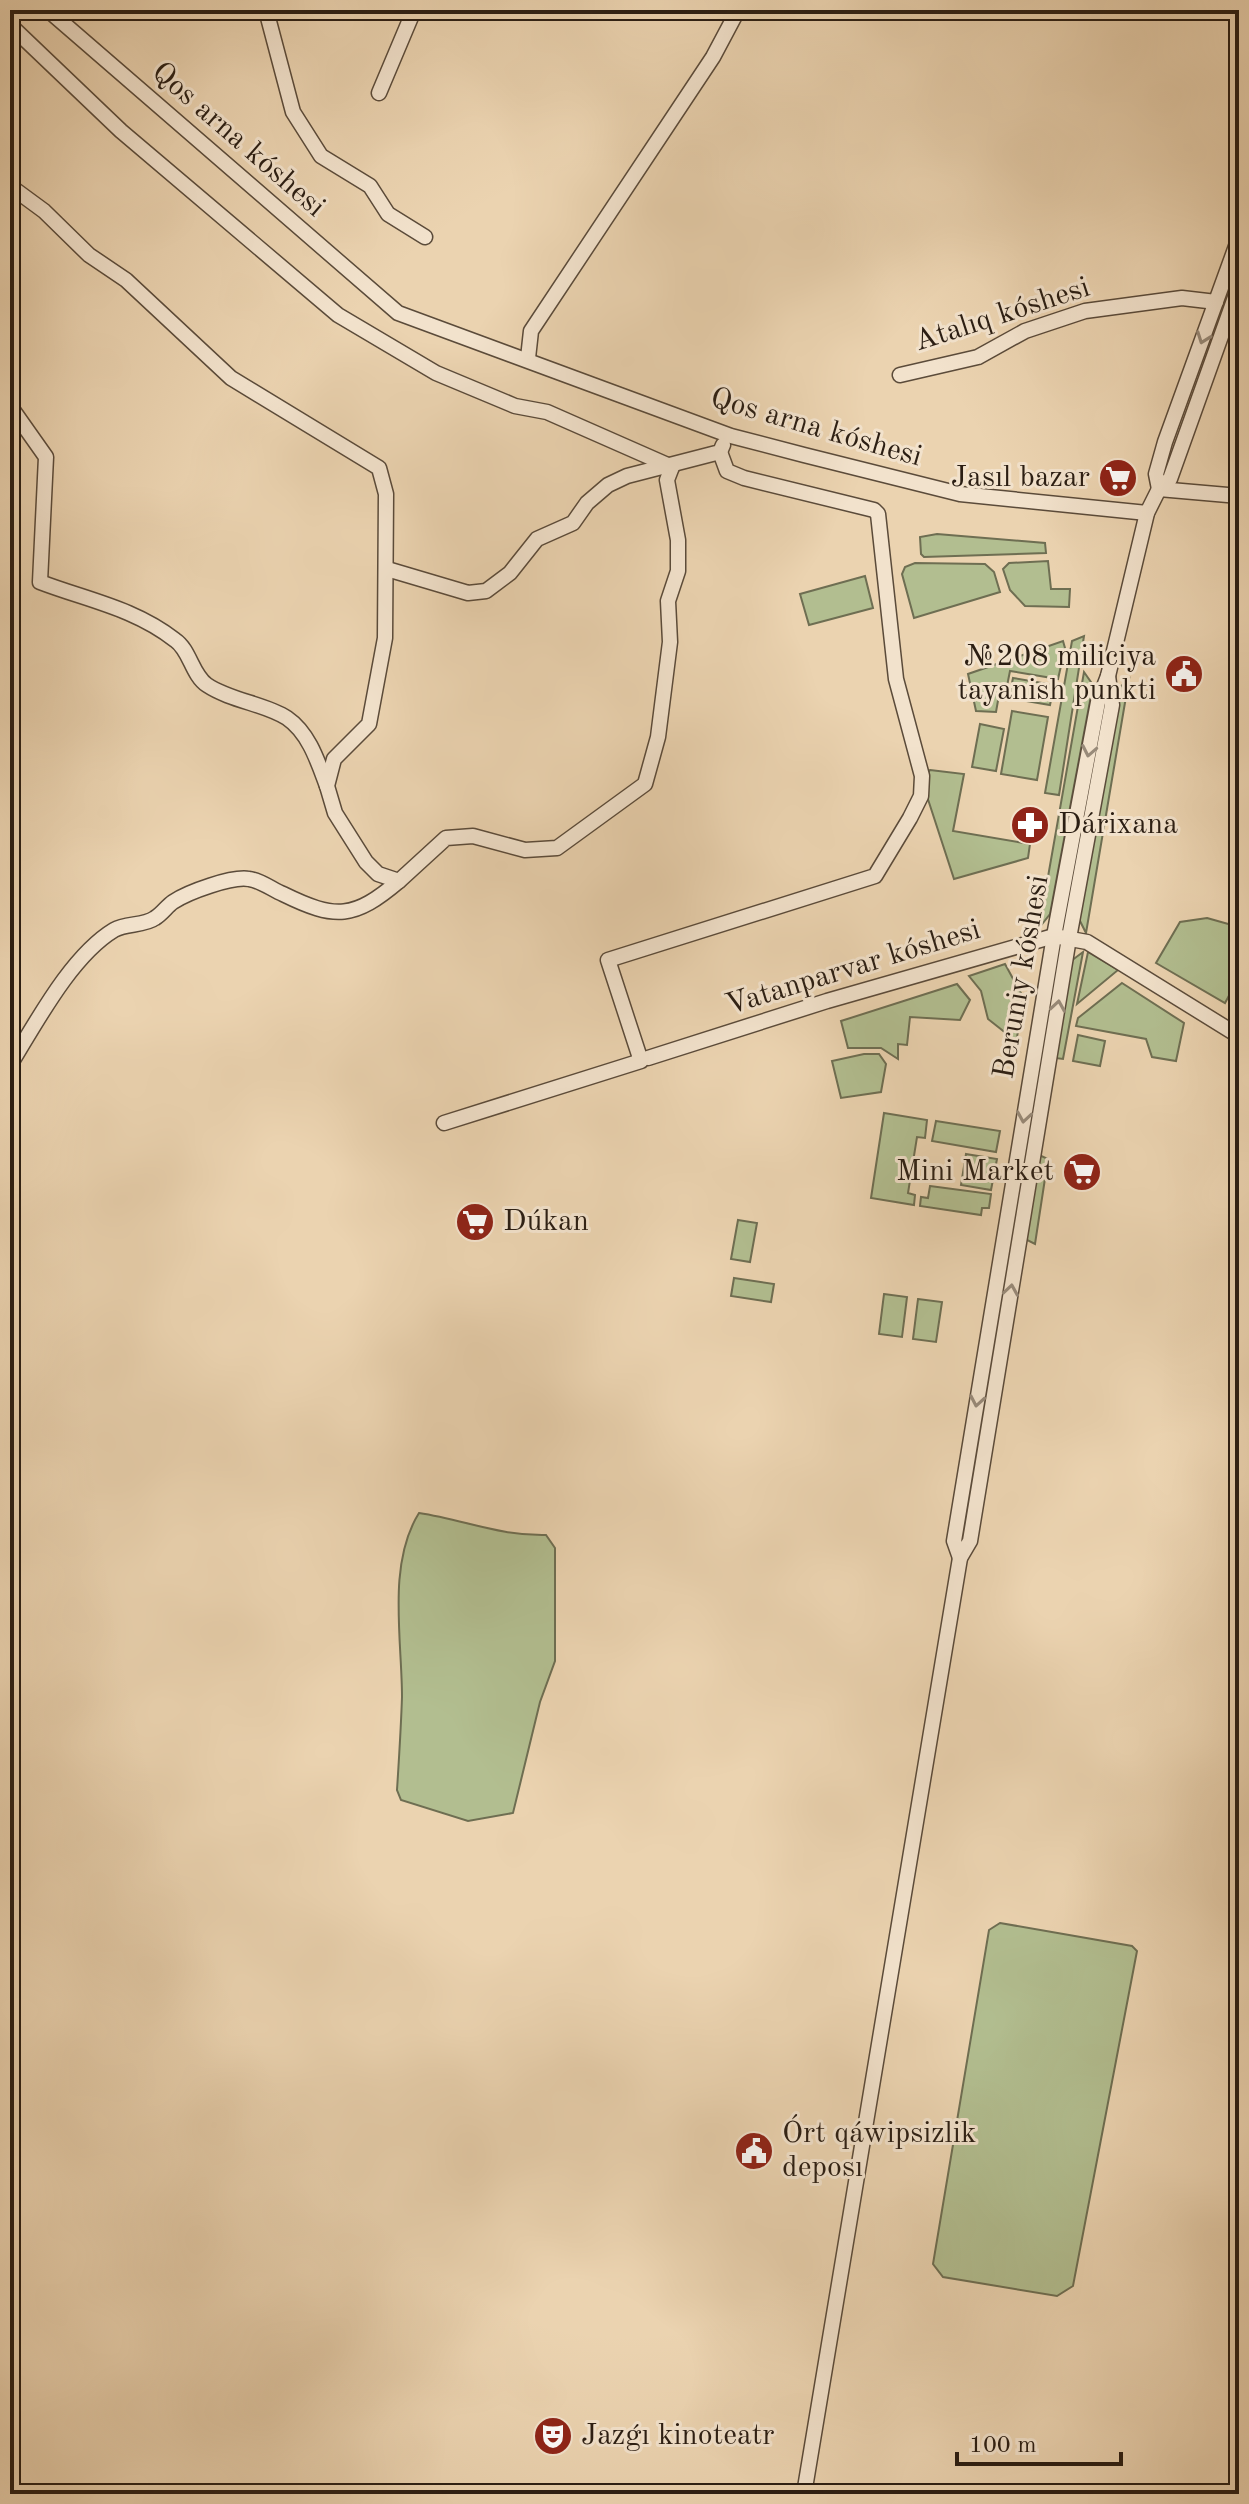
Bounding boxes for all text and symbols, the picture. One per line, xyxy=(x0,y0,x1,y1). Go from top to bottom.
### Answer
street label: Qos arna kóshesi xyxy=(146,57,330,223)
street label: Atalıq kóshesi xyxy=(911,273,1093,357)
one-way arrow xyxy=(1196,330,1213,344)
street label: Qos arna kóshesi xyxy=(707,383,925,473)
supermarket icon: Jasıl bazar xyxy=(1097,457,1139,499)
place label: Jasıl bazar xyxy=(951,463,1090,493)
place label: №208 miliciya tayanish punkti xyxy=(957,642,1156,706)
public building icon: №208 miliciya tayanish punkti xyxy=(1163,653,1205,695)
one-way arrow xyxy=(1081,744,1098,758)
pharmacy icon: Dárixana xyxy=(1009,804,1051,846)
place label: Dárixana xyxy=(1058,810,1178,840)
street label: Beruniy kóshesi xyxy=(989,873,1055,1081)
street label: Vatanparvar kóshesi xyxy=(722,915,984,1021)
one-way arrow xyxy=(1049,999,1066,1013)
one-way arrow xyxy=(1016,1110,1033,1124)
supermarket icon: Mini Market xyxy=(1061,1151,1103,1193)
place label: Mini Market xyxy=(896,1157,1054,1187)
supermarket icon: Dúkan xyxy=(454,1201,496,1243)
place label: Dúkan xyxy=(503,1207,589,1237)
one-way arrow xyxy=(1002,1284,1019,1297)
one-way arrow xyxy=(970,1395,987,1408)
place label: Órt qáwipsizlik deposı xyxy=(782,2114,976,2183)
public building icon: Órt qáwipsizlik deposı xyxy=(733,2130,775,2172)
theatre icon: Jazǵı kinoteatr xyxy=(532,2415,574,2457)
scale bar xyxy=(957,2416,1121,2466)
place label: Jazǵı kinoteatr xyxy=(581,2421,775,2451)
text: 100 m xyxy=(969,2434,1037,2458)

